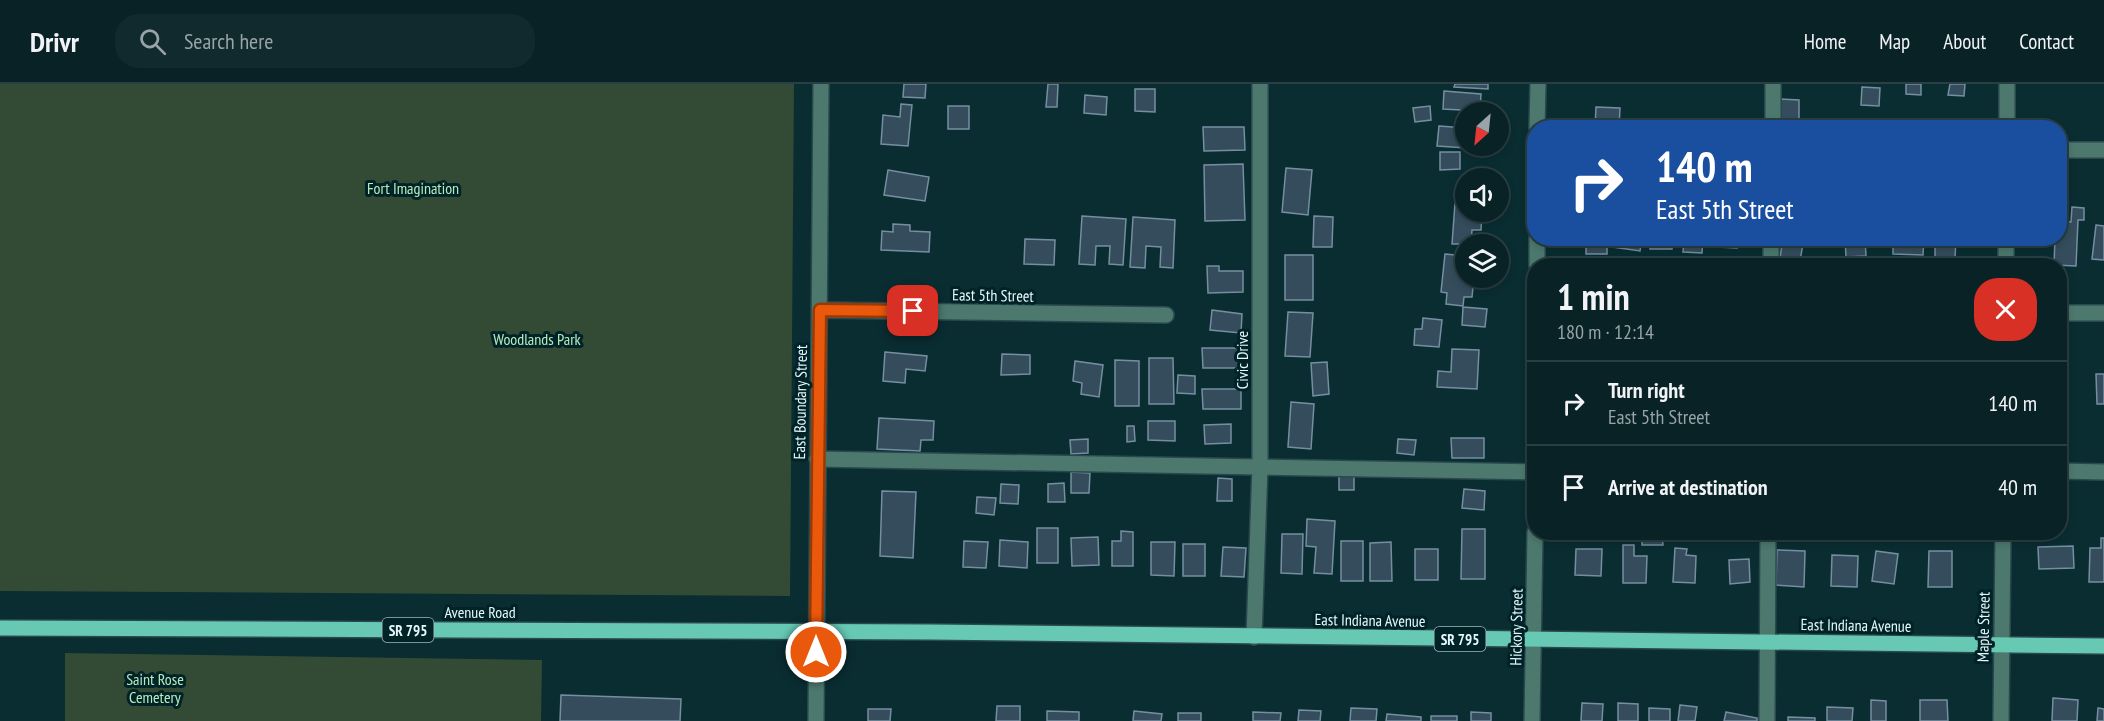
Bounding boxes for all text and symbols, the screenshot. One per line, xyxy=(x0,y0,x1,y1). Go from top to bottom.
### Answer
search box xyxy=(115,14,535,68)
text: Drivr xyxy=(30,23,79,60)
icon: search xyxy=(136,25,169,58)
text: Search here xyxy=(184,27,273,55)
text: Home xyxy=(1804,28,1846,55)
text: Map xyxy=(1879,28,1910,55)
text: About xyxy=(1943,28,1986,55)
text: Contact xyxy=(2019,28,2074,55)
north arrow xyxy=(1455,102,1509,156)
map controls xyxy=(1455,102,1509,288)
text: 140 m xyxy=(1656,139,1753,194)
icon: right xyxy=(1557,144,1635,222)
button: sound xyxy=(1455,168,1509,222)
park label: Fort Imagination xyxy=(367,178,459,198)
text: East 5th Street xyxy=(1656,192,1794,226)
button: layers xyxy=(1455,234,1509,288)
text: 1 min xyxy=(1557,273,1630,320)
button: close xyxy=(1974,278,2037,341)
street label: East 5th Street xyxy=(952,284,1035,306)
pin xyxy=(887,285,938,336)
icon: arrive xyxy=(896,294,929,327)
text: 180 m · 12:14 xyxy=(1557,319,1654,345)
park label: Woodlands Park xyxy=(493,329,582,349)
street label: Civic Drive xyxy=(1232,331,1252,389)
street label: East Boundary Street xyxy=(789,344,811,459)
text: Turn right xyxy=(1608,376,1685,404)
icon: right xyxy=(1557,387,1590,420)
text: 140 m xyxy=(1988,389,2037,417)
text: East 5th Street xyxy=(1608,404,1710,430)
icon: arrive xyxy=(1557,471,1590,504)
text: Arrive at destination xyxy=(1608,473,1768,501)
text: 40 m xyxy=(1998,473,2037,501)
street label: Hickory Street xyxy=(1505,588,1527,666)
street label: Maple Street xyxy=(1972,591,1994,662)
street label: Avenue Road xyxy=(444,602,516,622)
street label: East Indiana Avenue xyxy=(1314,609,1426,631)
street label: East Indiana Avenue xyxy=(1800,614,1912,636)
road number: SR 795 xyxy=(382,618,434,642)
position arrow xyxy=(784,620,848,684)
road number: SR 795 xyxy=(1434,627,1486,651)
park label: Saint Rose Cemetery xyxy=(126,669,184,707)

